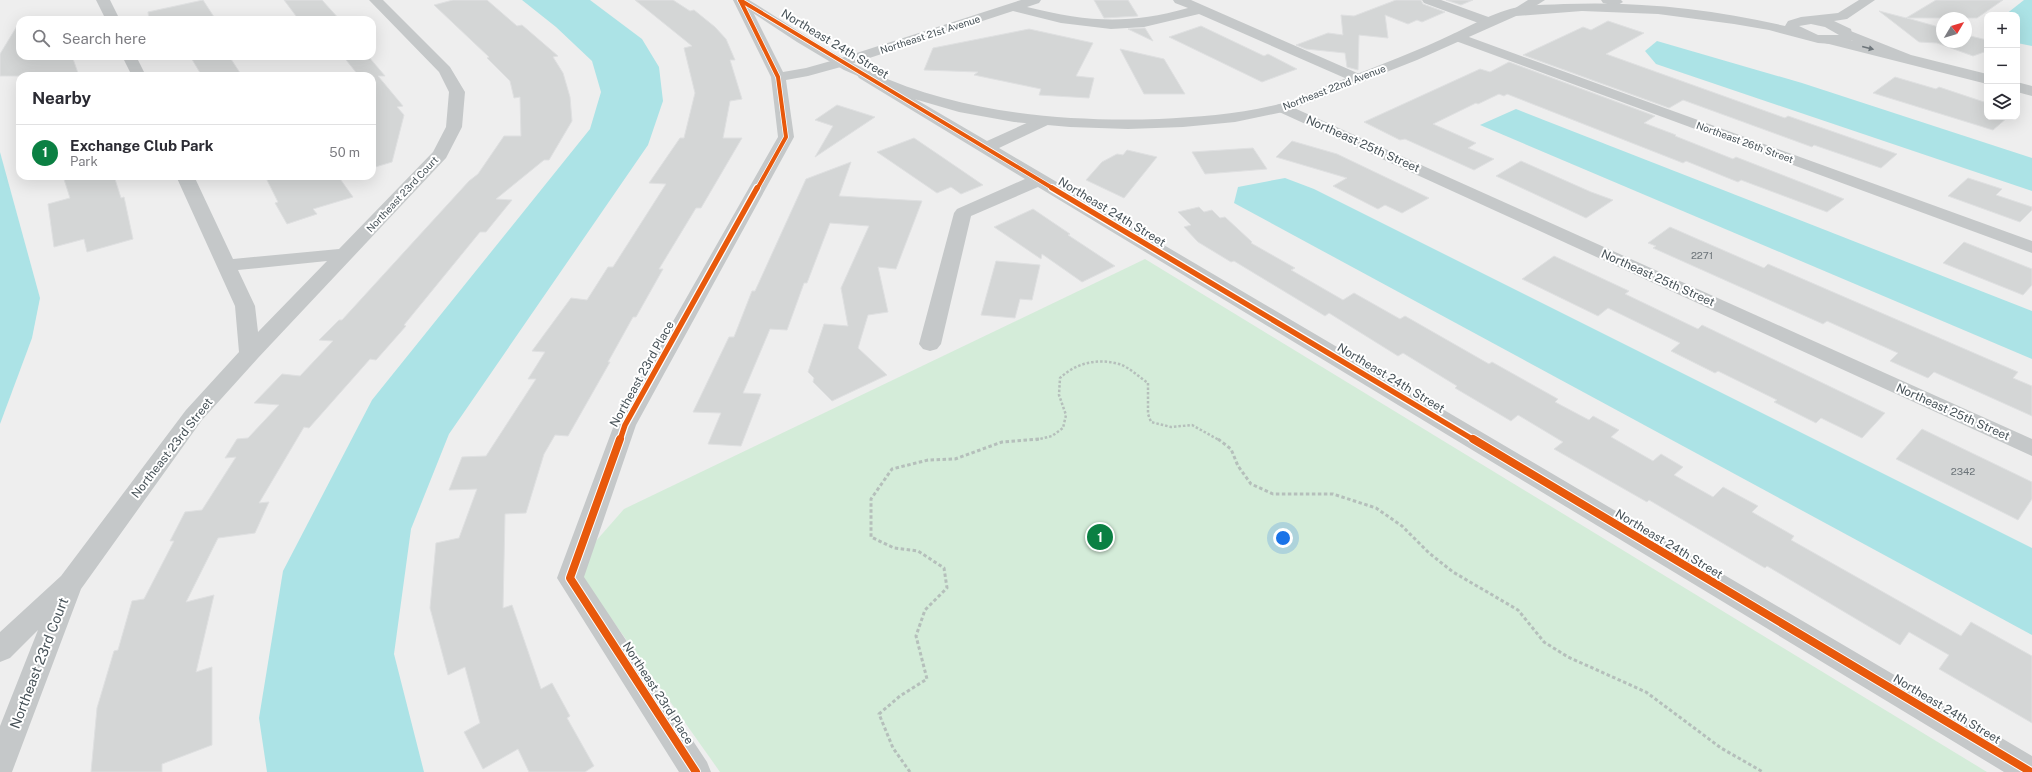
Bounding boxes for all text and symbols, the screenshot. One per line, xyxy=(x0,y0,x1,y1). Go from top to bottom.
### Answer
street label: Northeast 24th Street xyxy=(779,6,892,82)
street label: Northeast 21st Avenue xyxy=(878,12,982,56)
north arrow xyxy=(1936,12,1972,48)
map controls xyxy=(1984,12,2020,120)
button: + xyxy=(1984,12,2020,48)
search box xyxy=(16,16,376,60)
icon: search xyxy=(30,27,52,49)
text: Search here xyxy=(62,30,146,47)
one-way arrow xyxy=(1862,46,1874,52)
button: − xyxy=(1984,48,2020,84)
street label: Northeast 22nd Avenue xyxy=(1281,62,1387,112)
button: layers xyxy=(1984,84,2020,120)
text: Nearby xyxy=(32,88,91,108)
street label: Northeast 25th Street xyxy=(1304,113,1422,176)
street label: Northeast 26th Street xyxy=(1695,119,1795,165)
text: Exchange Club Park xyxy=(70,137,213,154)
text: 1 xyxy=(42,145,48,160)
text: 50 m xyxy=(329,145,360,160)
street label: Northeast 23rd Court xyxy=(364,153,440,234)
text: Park xyxy=(70,154,98,169)
street label: Northeast 24th Street xyxy=(1056,174,1169,250)
street label: Northeast 25th Street xyxy=(1599,247,1717,310)
house number: 2271 xyxy=(1691,249,1713,261)
street label: Northeast 23rd Place xyxy=(607,318,677,430)
street label: Northeast 24th Street xyxy=(1335,340,1448,416)
street label: Northeast 25th Street xyxy=(1894,381,2012,444)
street label: Northeast 23rd Street xyxy=(129,395,216,501)
house number: 2342 xyxy=(1951,465,1975,477)
street label: Northeast 24th Street xyxy=(1613,506,1726,582)
pin: 1 xyxy=(1087,522,1113,552)
your location xyxy=(1273,528,1293,548)
street label: Northeast 23rd Court xyxy=(7,595,71,731)
street label: Northeast 23rd Place xyxy=(620,639,696,747)
street label: Northeast 24th Street xyxy=(1891,671,2004,747)

